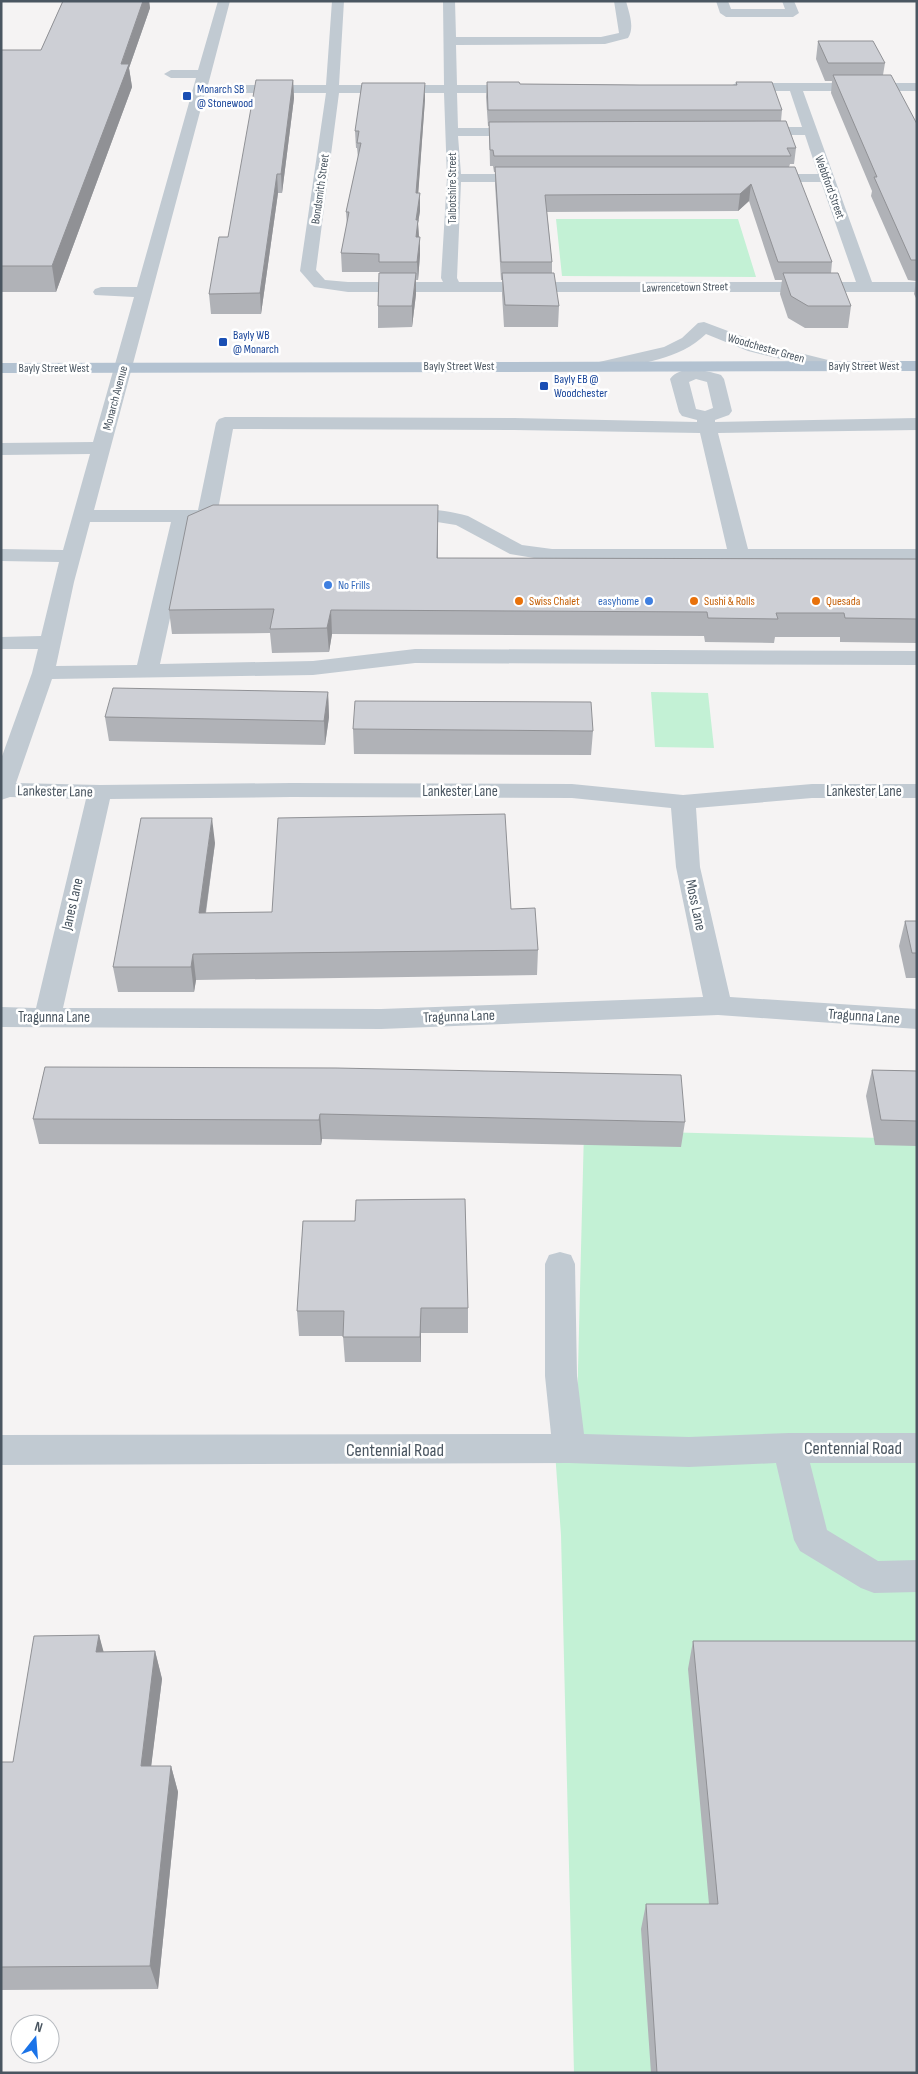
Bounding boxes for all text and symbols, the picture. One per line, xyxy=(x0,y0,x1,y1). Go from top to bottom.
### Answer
place label: Monarch SB @ Stonewood xyxy=(197,82,253,111)
marker: Monarch SB @ Stonewood xyxy=(181,90,193,102)
street label: Talbotshire Street xyxy=(445,152,460,224)
street label: Bondsmith Street xyxy=(308,153,333,225)
street label: Webbford Street xyxy=(811,154,848,221)
street label: Lawrencetown Street xyxy=(642,279,729,296)
place label: Bayly WB @ Monarch xyxy=(233,328,279,357)
street label: Woodchester Green xyxy=(726,330,806,367)
marker: Bayly WB @ Monarch xyxy=(217,336,229,348)
street label: Bayly Street West xyxy=(424,359,495,374)
street label: Bayly Street West xyxy=(829,359,900,374)
street label: Bayly Street West xyxy=(19,361,90,376)
street label: Monarch Avenue xyxy=(100,364,131,432)
place label: Bayly EB @ Woodchester xyxy=(554,372,608,401)
marker: Bayly EB @ Woodchester xyxy=(538,380,550,392)
place label: No Frills xyxy=(338,578,370,593)
marker: No Frills xyxy=(322,579,334,591)
place label: Swiss Chalet xyxy=(529,594,580,609)
place label: easyhome xyxy=(598,594,639,609)
place label: Sushi & Rolls xyxy=(704,594,755,609)
place label: Quesada xyxy=(826,594,861,609)
marker: Swiss Chalet xyxy=(513,595,525,607)
marker: easyhome xyxy=(643,595,655,607)
marker: Sushi & Rolls xyxy=(688,595,700,607)
marker: Quesada xyxy=(810,595,822,607)
street label: Lankester Lane xyxy=(17,781,93,802)
street label: Lankester Lane xyxy=(422,782,498,801)
street label: Lankester Lane xyxy=(826,782,902,801)
street label: Janes Lane xyxy=(57,876,88,933)
street label: Moss Lane xyxy=(681,878,710,932)
street label: Tragunna Lane xyxy=(827,1005,900,1028)
street label: Tragunna Lane xyxy=(423,1006,495,1027)
street label: Tragunna Lane xyxy=(18,1008,90,1027)
street label: Centennial Road xyxy=(804,1438,902,1459)
street label: Centennial Road xyxy=(346,1440,444,1461)
north arrow xyxy=(10,2014,60,2064)
text: N xyxy=(33,2018,45,2036)

